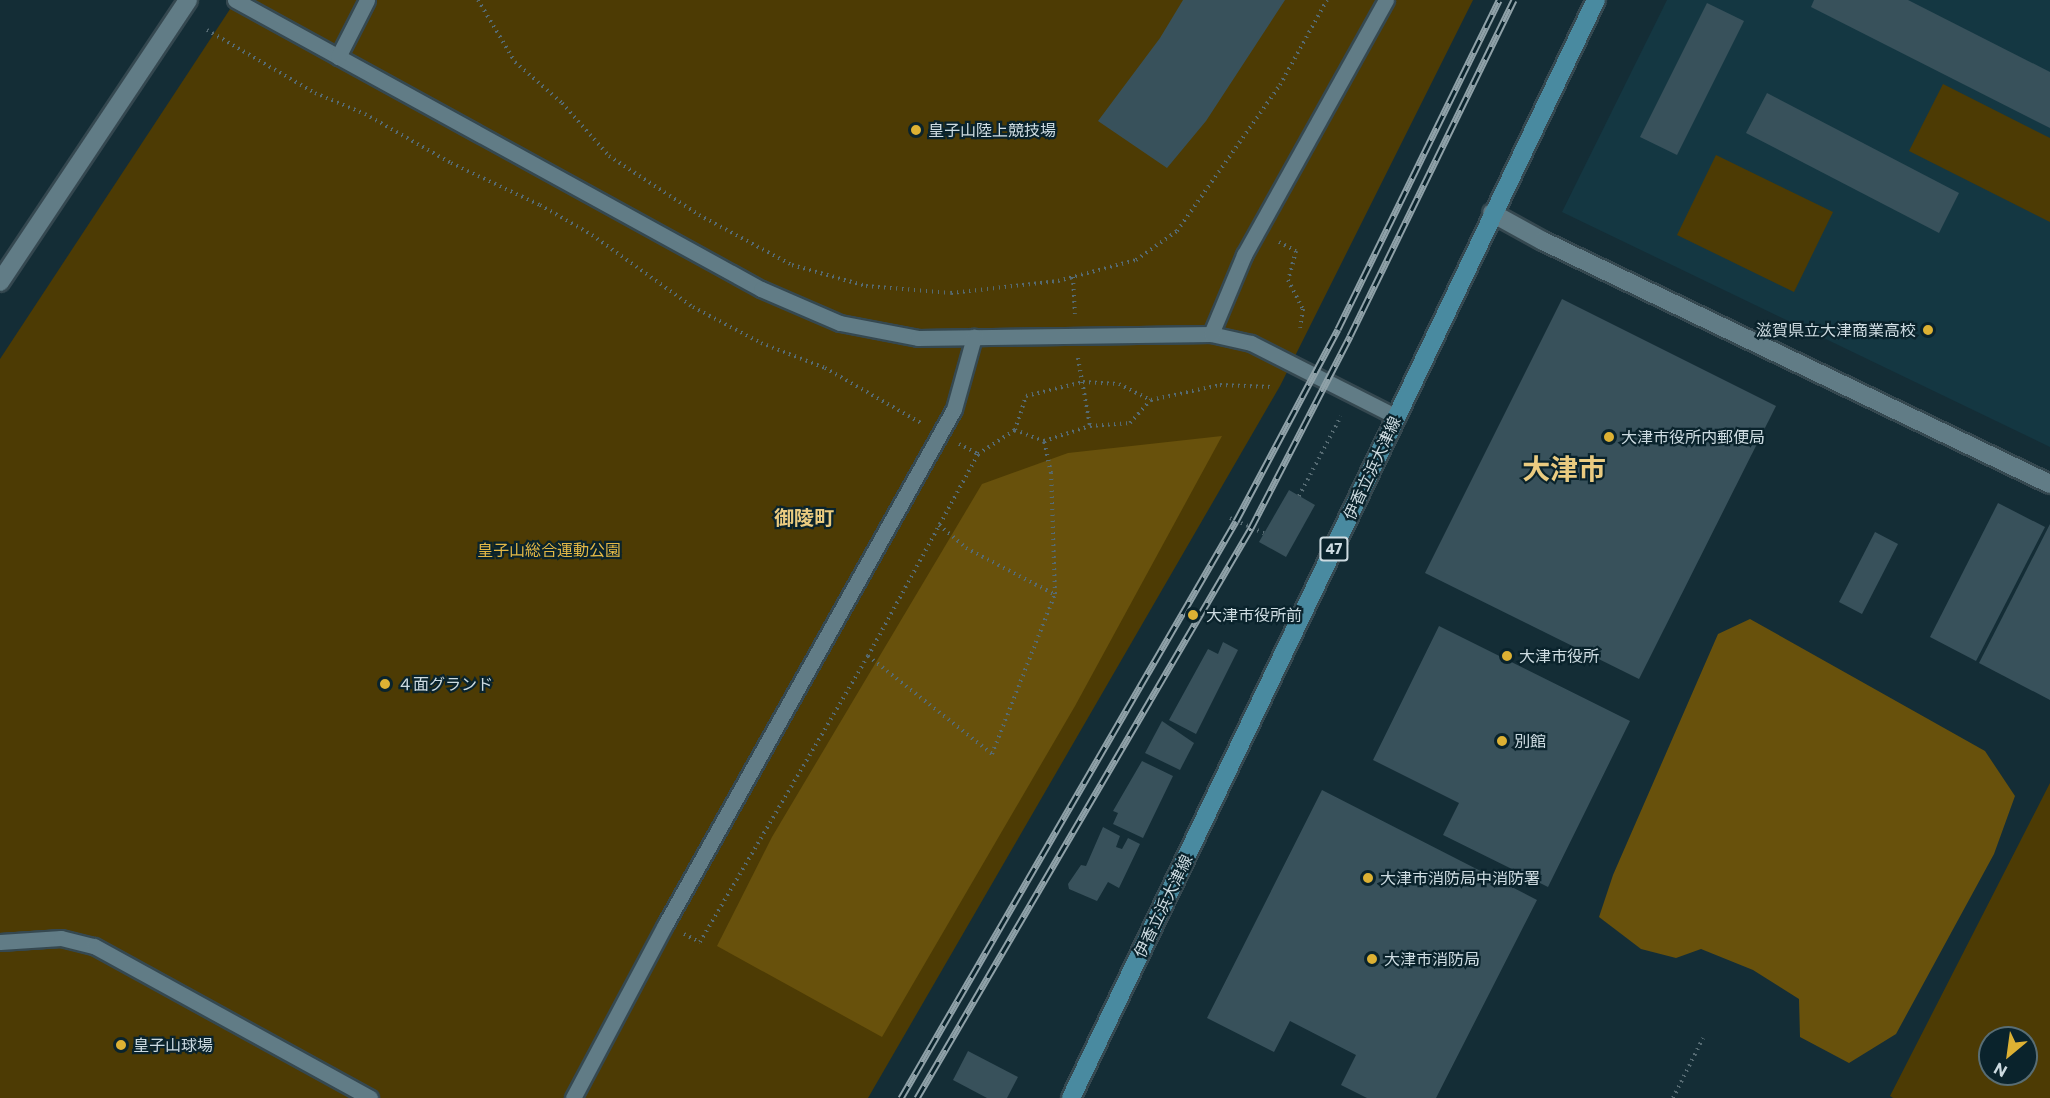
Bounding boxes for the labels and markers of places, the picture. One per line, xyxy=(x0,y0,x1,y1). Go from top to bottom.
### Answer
place label: 皇子山陸上競技場 xyxy=(928,120,1056,140)
marker: 皇子山陸上競技場 xyxy=(909,123,923,137)
place label: 滋賀県立大津商業高校 xyxy=(1756,320,1916,340)
marker: 滋賀県立大津商業高校 xyxy=(1921,323,1935,337)
place label: 大津市役所内郵便局 xyxy=(1621,427,1765,447)
marker: 大津市役所内郵便局 xyxy=(1602,430,1616,444)
place label: 大津市役所前 xyxy=(1206,605,1302,625)
marker: 大津市役所前 xyxy=(1184,606,1202,624)
place label: 大津市役所 xyxy=(1519,646,1599,666)
marker: 大津市役所 xyxy=(1500,649,1514,663)
place label: ４面グランド xyxy=(397,674,493,694)
marker: ４面グランド xyxy=(378,677,392,691)
place label: 別館 xyxy=(1514,731,1546,751)
marker: 別館 xyxy=(1495,734,1509,748)
place label: 大津市消防局中消防署 xyxy=(1380,868,1540,888)
marker: 大津市消防局中消防署 xyxy=(1361,871,1375,885)
place label: 大津市消防局 xyxy=(1384,949,1480,969)
marker: 大津市消防局 xyxy=(1365,952,1379,966)
place label: 皇子山球場 xyxy=(133,1035,213,1055)
marker: 皇子山球場 xyxy=(114,1038,128,1052)

